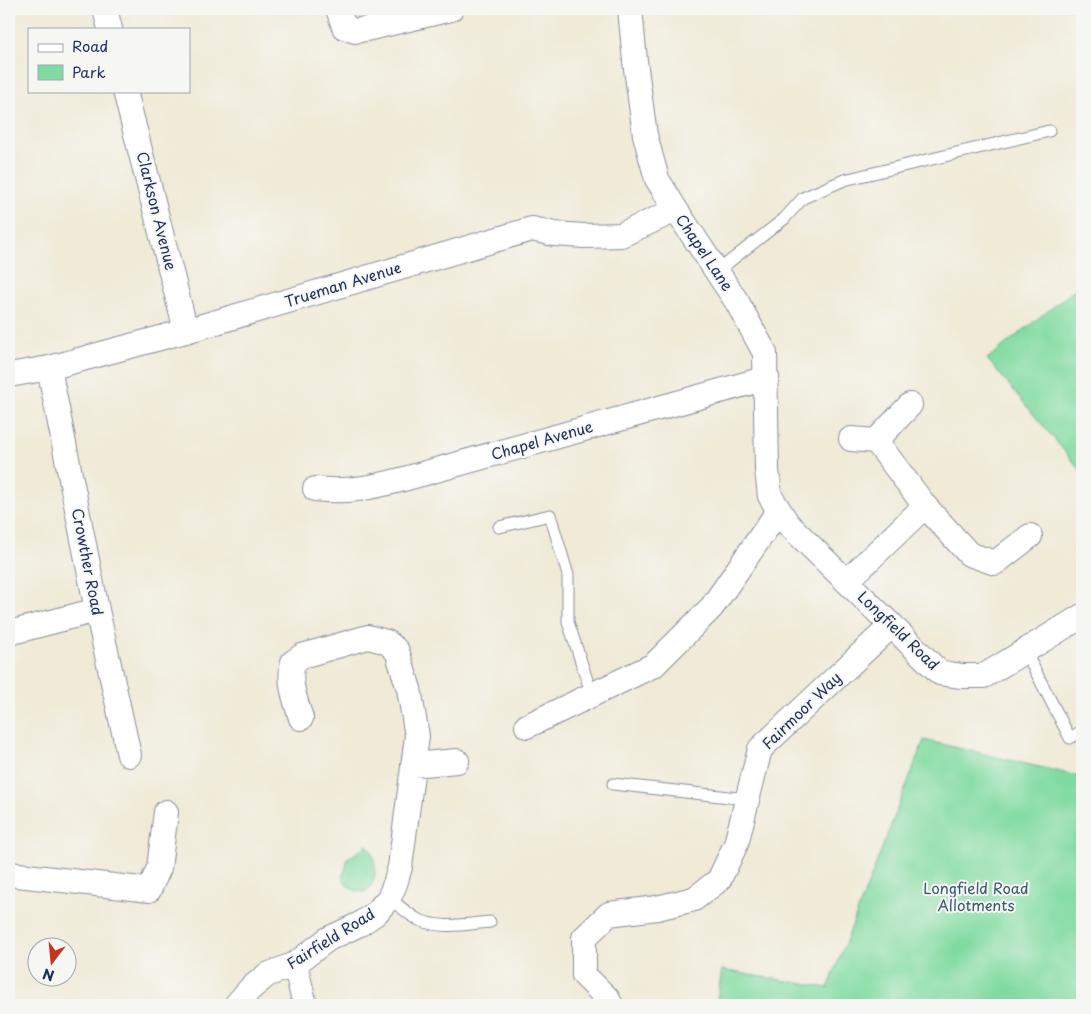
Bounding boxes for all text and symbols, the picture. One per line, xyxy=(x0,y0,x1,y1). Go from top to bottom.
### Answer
legend xyxy=(28,28,190,92)
text: Road xyxy=(72,34,108,57)
text: Park xyxy=(72,60,106,83)
street label: Clarkson Avenue xyxy=(132,149,183,272)
street label: Chapel Lane xyxy=(671,209,740,295)
street label: Trueman Avenue xyxy=(282,255,404,312)
street label: Chapel Avenue xyxy=(488,414,595,465)
street label: Crowther Road xyxy=(67,506,110,617)
street label: Longfield Road xyxy=(853,585,945,675)
street label: Fairmoor Way xyxy=(756,666,846,754)
park label: Longfield Road Allotments xyxy=(923,876,1029,916)
street label: Fairfield Road xyxy=(282,901,379,974)
north arrow xyxy=(28,936,78,986)
text: N xyxy=(40,963,57,987)

